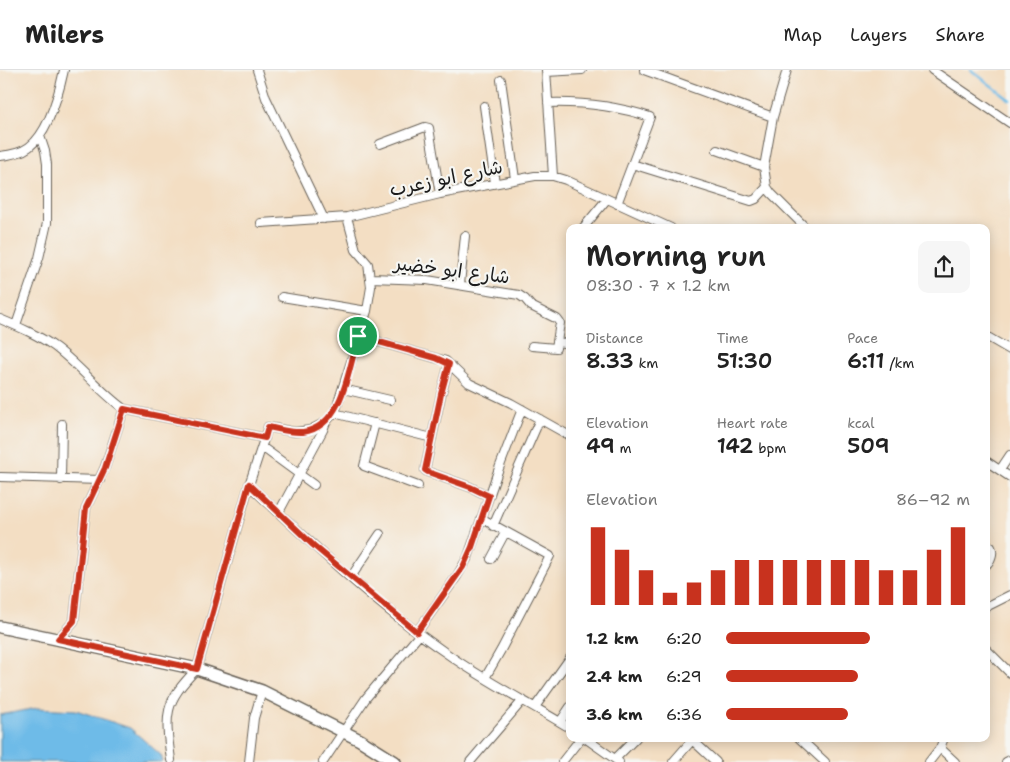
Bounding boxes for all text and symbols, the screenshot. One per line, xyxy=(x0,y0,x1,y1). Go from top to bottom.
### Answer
text: Milers xyxy=(25,19,104,51)
text: Map xyxy=(784,23,822,47)
text: Layers xyxy=(850,23,907,47)
text: Share xyxy=(935,23,985,47)
street label: شارع ابو زعرب xyxy=(387,154,505,203)
text: Morning run xyxy=(586,237,766,275)
button: share xyxy=(918,241,970,293)
street label: شارع ابو خضير xyxy=(391,250,511,290)
text: 08:30 · 7 × 1.2 km xyxy=(586,275,730,296)
pin xyxy=(337,315,379,357)
icon: arrive xyxy=(344,322,372,350)
text: Distance xyxy=(586,329,643,347)
text: Time xyxy=(717,329,749,347)
text: Pace xyxy=(847,329,878,347)
text: 8.33 xyxy=(586,347,634,375)
text: 51:30 xyxy=(717,347,772,375)
text: 6:11 xyxy=(847,347,885,375)
text: km xyxy=(634,354,658,372)
text: /km xyxy=(885,354,914,372)
text: Elevation xyxy=(586,414,649,432)
text: Heart rate xyxy=(717,414,788,432)
text: kcal xyxy=(847,414,875,432)
text: 49 xyxy=(586,432,615,460)
text: 142 xyxy=(717,432,753,460)
text: 509 xyxy=(847,432,889,460)
text: m xyxy=(615,439,632,457)
text: bpm xyxy=(753,439,786,457)
text: Elevation xyxy=(586,489,658,510)
text: 86–92 m xyxy=(896,489,970,510)
text: 1.2 km xyxy=(586,628,639,649)
text: 6:20 xyxy=(666,628,702,649)
text: 2.4 km xyxy=(586,666,642,687)
text: 6:29 xyxy=(666,666,702,687)
text: 3.6 km xyxy=(586,704,643,725)
text: 6:36 xyxy=(666,704,702,725)

